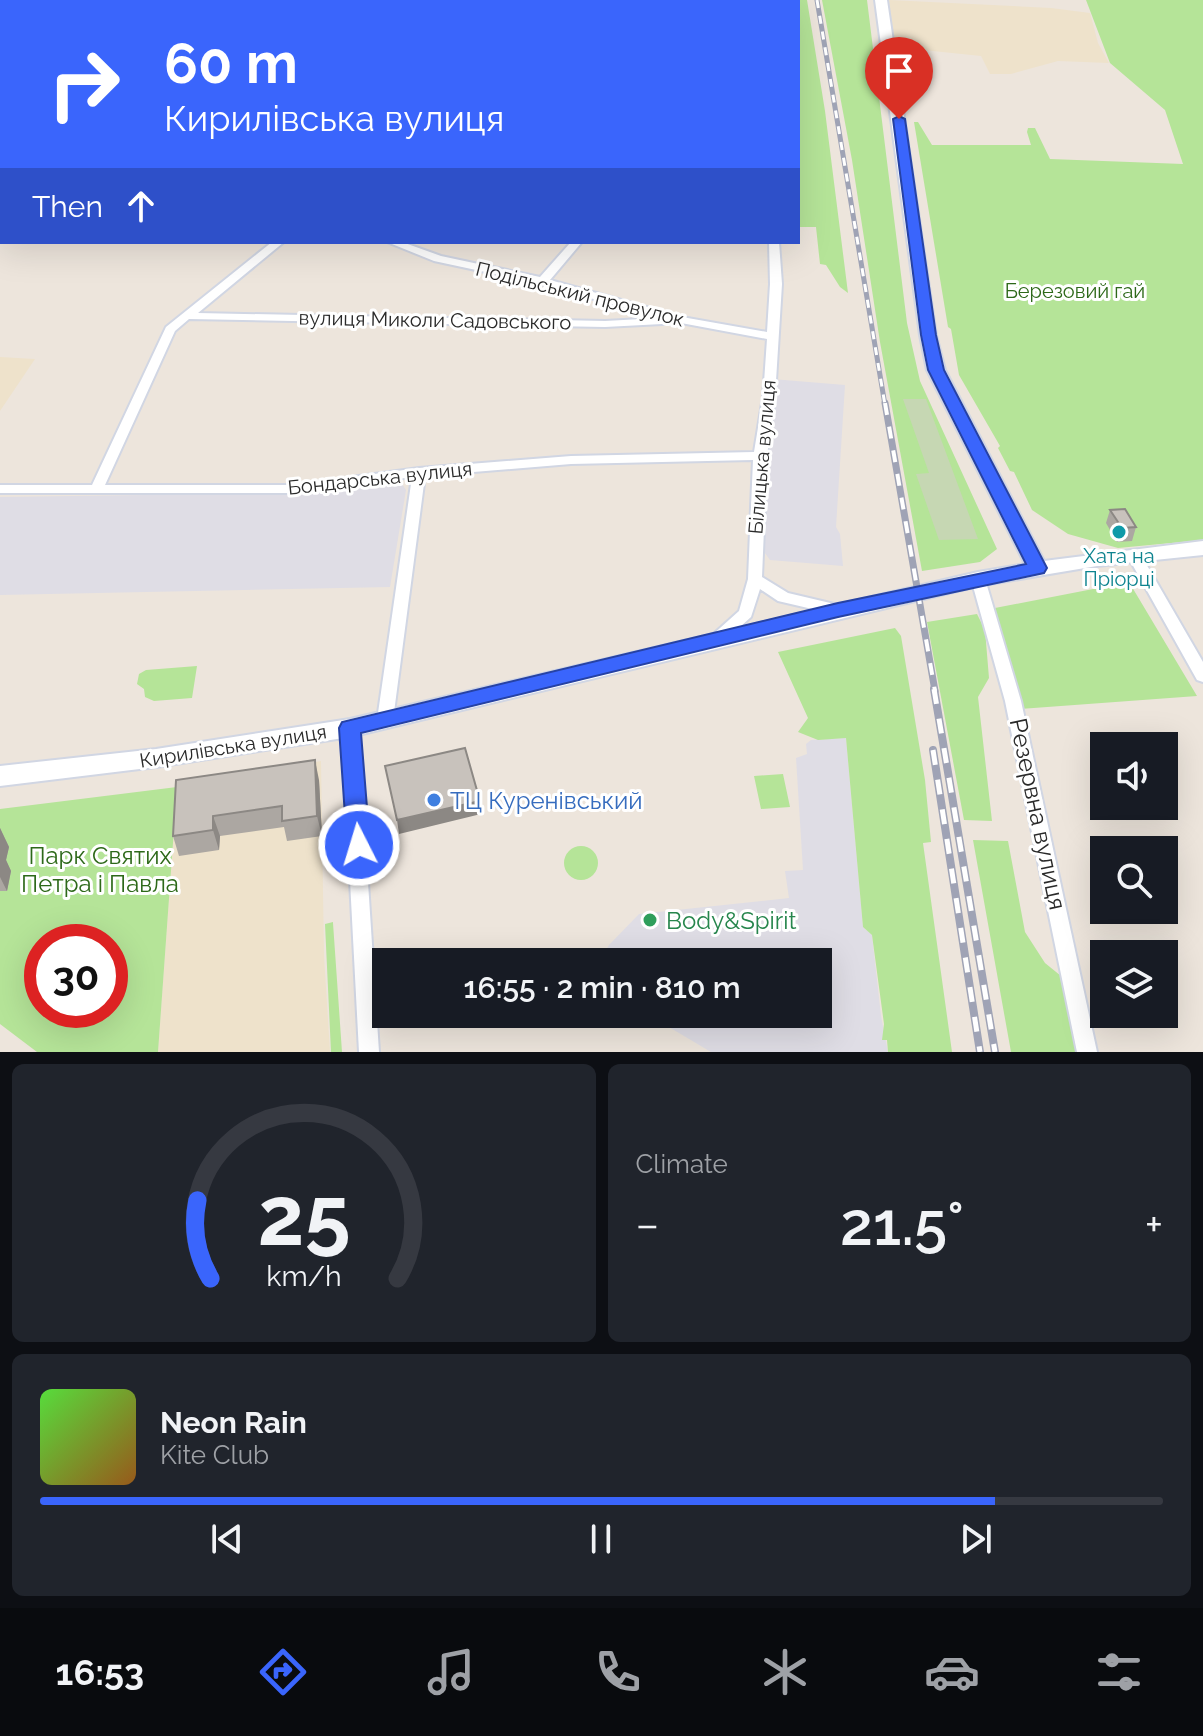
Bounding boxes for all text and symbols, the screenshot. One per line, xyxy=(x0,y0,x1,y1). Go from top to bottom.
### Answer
text: 60 m xyxy=(164,30,298,96)
icon: right xyxy=(32,32,136,136)
pin xyxy=(865,37,933,119)
icon: arrive xyxy=(877,49,921,93)
text: Кирилівська вулиця xyxy=(164,97,504,139)
icon: ahead xyxy=(119,184,163,228)
text: Then xyxy=(32,189,103,224)
street label: Подільський провулок xyxy=(473,256,687,332)
park label: Березовий гай xyxy=(1005,279,1145,303)
street label: вулиця Миколи Садовського xyxy=(298,306,572,334)
street label: Білицька вулиця xyxy=(743,379,781,535)
street label: Бондарська вулиця xyxy=(287,456,473,500)
marker: Хата на Пріорці xyxy=(1110,523,1128,541)
place label: Хата на Пріорці xyxy=(1083,544,1155,591)
street label: Резервна вулиця xyxy=(1004,716,1072,912)
street label: Кирилівська вулиця xyxy=(138,719,328,773)
map controls xyxy=(1090,732,1178,1028)
button: sound xyxy=(1090,732,1178,820)
place label: ТЦ Куренівський xyxy=(450,786,643,815)
marker: ТЦ Куренівський xyxy=(425,791,443,809)
position arrow xyxy=(317,803,401,887)
button: search xyxy=(1090,836,1178,924)
park label: Парк Святих Петра і Павла xyxy=(21,841,179,898)
place label: Body&Spirit xyxy=(666,906,797,935)
marker: Body&Spirit xyxy=(641,911,659,929)
speed limit sign: 30 xyxy=(24,924,128,1028)
button: layers xyxy=(1090,940,1178,1028)
text: 16:55 · 2 min · 810 m xyxy=(463,970,741,1005)
text: Climate xyxy=(636,1149,728,1179)
text: 25 xyxy=(257,1167,350,1264)
text: 21.5° xyxy=(840,1189,964,1259)
text: − xyxy=(636,1199,659,1250)
text: + xyxy=(1145,1199,1163,1250)
text: km/h xyxy=(266,1259,341,1293)
text: Neon Rain xyxy=(160,1405,307,1440)
text: Kite Club xyxy=(160,1440,269,1470)
icon: previous xyxy=(205,1517,249,1561)
icon: pause xyxy=(579,1517,623,1561)
icon: next xyxy=(954,1517,998,1561)
icon: directions xyxy=(255,1644,311,1700)
icon: music xyxy=(423,1644,479,1700)
icon: phone xyxy=(590,1644,646,1700)
icon: climate xyxy=(757,1644,813,1700)
icon: car xyxy=(924,1644,980,1700)
icon: filters xyxy=(1091,1644,1147,1700)
text: 16:53 xyxy=(56,1651,144,1693)

